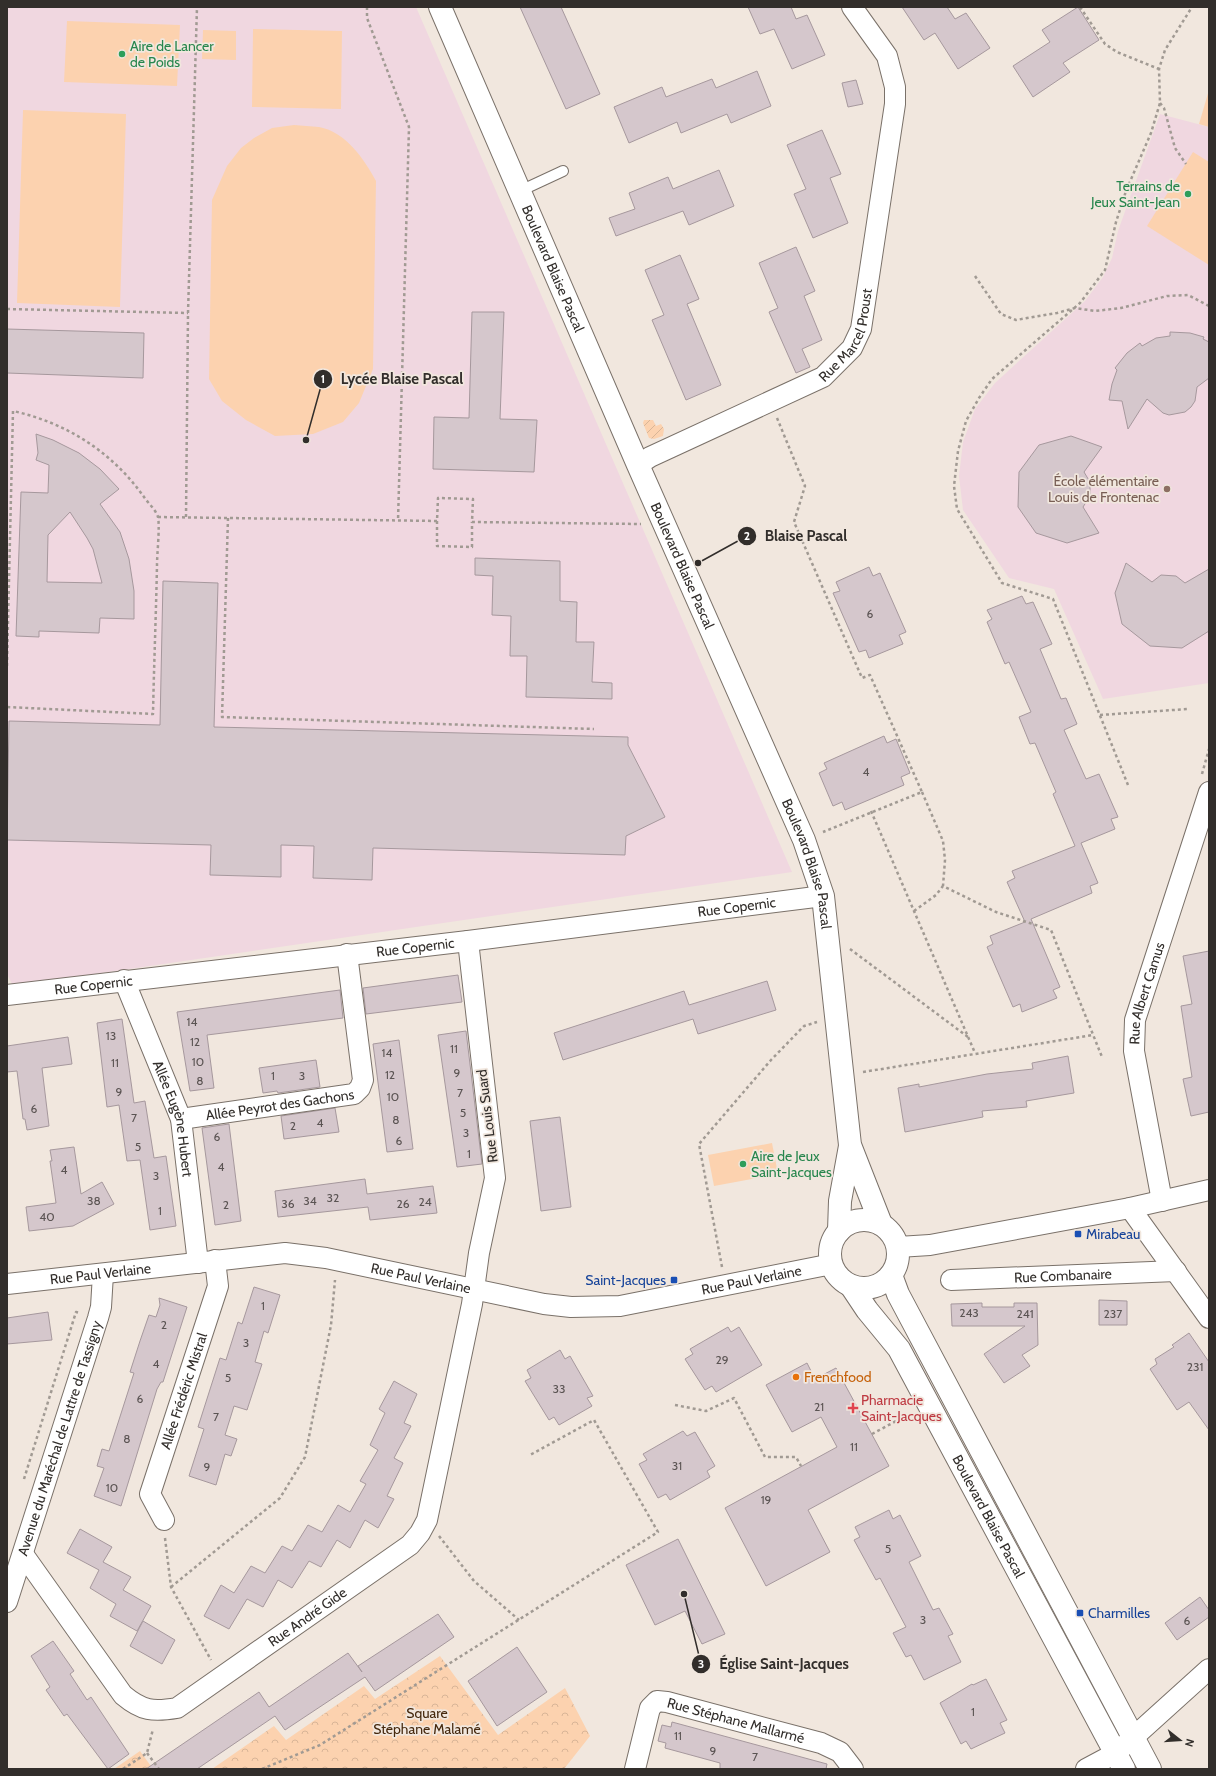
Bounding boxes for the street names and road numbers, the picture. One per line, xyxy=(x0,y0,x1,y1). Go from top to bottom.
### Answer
street label: Boulevard Blaise Pascal xyxy=(518,202,589,336)
street label: Rue Marcel Proust xyxy=(815,287,876,385)
street label: Boulevard Blaise Pascal xyxy=(647,499,719,632)
street label: Boulevard Blaise Pascal xyxy=(778,796,836,931)
street label: Rue Copernic xyxy=(697,893,777,921)
street label: Rue Copernic xyxy=(375,934,455,961)
street label: Rue Albert Camus xyxy=(1125,940,1169,1045)
street label: Rue Copernic xyxy=(53,971,134,998)
street label: Allée Eugène Hubert xyxy=(149,1058,197,1178)
street label: Rue Louis Suard xyxy=(472,1068,502,1164)
street label: Allée Peyrot des Gachons xyxy=(205,1085,356,1124)
street label: Rue Paul Verlaine xyxy=(49,1259,152,1288)
street label: Rue Paul Verlaine xyxy=(369,1259,472,1297)
street label: Rue Paul Verlaine xyxy=(700,1261,803,1299)
street label: Rue Combanaire xyxy=(1014,1265,1112,1286)
street label: Avenue du Maréchal de Lattre de Tassigny xyxy=(13,1318,106,1558)
street label: Allée Frédéric Mistral xyxy=(156,1330,211,1452)
street label: Boulevard Blaise Pascal xyxy=(948,1452,1029,1581)
street label: Rue André Gide xyxy=(264,1583,350,1651)
street label: Rue Stéphane Mallarmé xyxy=(665,1693,806,1747)

